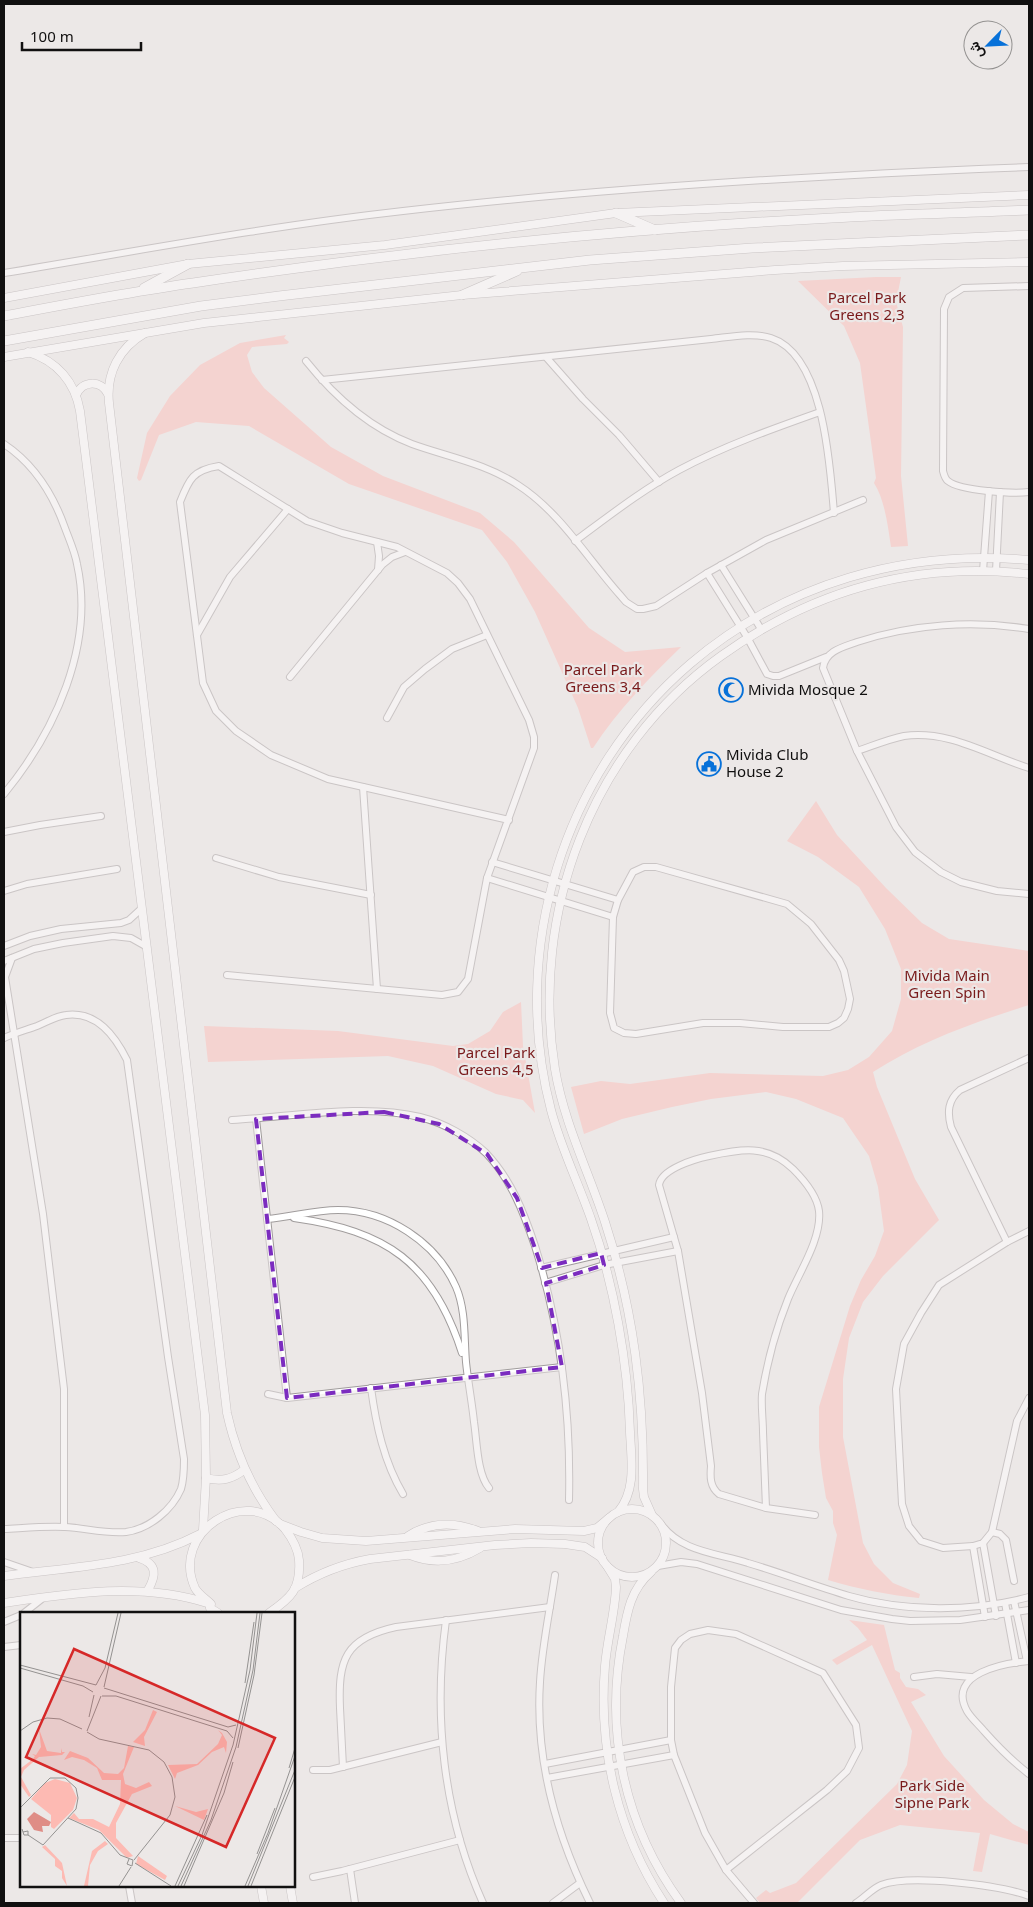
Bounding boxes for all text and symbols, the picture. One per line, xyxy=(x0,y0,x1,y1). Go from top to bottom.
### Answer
scale bar xyxy=(22,20,141,52)
north arrow xyxy=(963,20,1013,70)
text: 100 m xyxy=(30,26,74,46)
text: ش xyxy=(963,39,988,62)
park label: Parcel Park Greens 2,3 xyxy=(828,287,906,324)
park label: Parcel Park Greens 3,4 xyxy=(564,659,642,696)
mosque icon: Mivida Mosque 2 xyxy=(718,677,744,703)
place label: Mivida Mosque 2 xyxy=(748,679,868,699)
place label: Mivida Club House 2 xyxy=(726,744,808,781)
public building icon: Mivida Club House 2 xyxy=(696,751,722,777)
park label: Mivida Main Green Spin xyxy=(904,965,990,1002)
park label: Parcel Park Greens 4,5 xyxy=(457,1042,535,1079)
inset map xyxy=(20,1612,295,1887)
park label: Park Side Sipne Park xyxy=(895,1775,969,1812)

